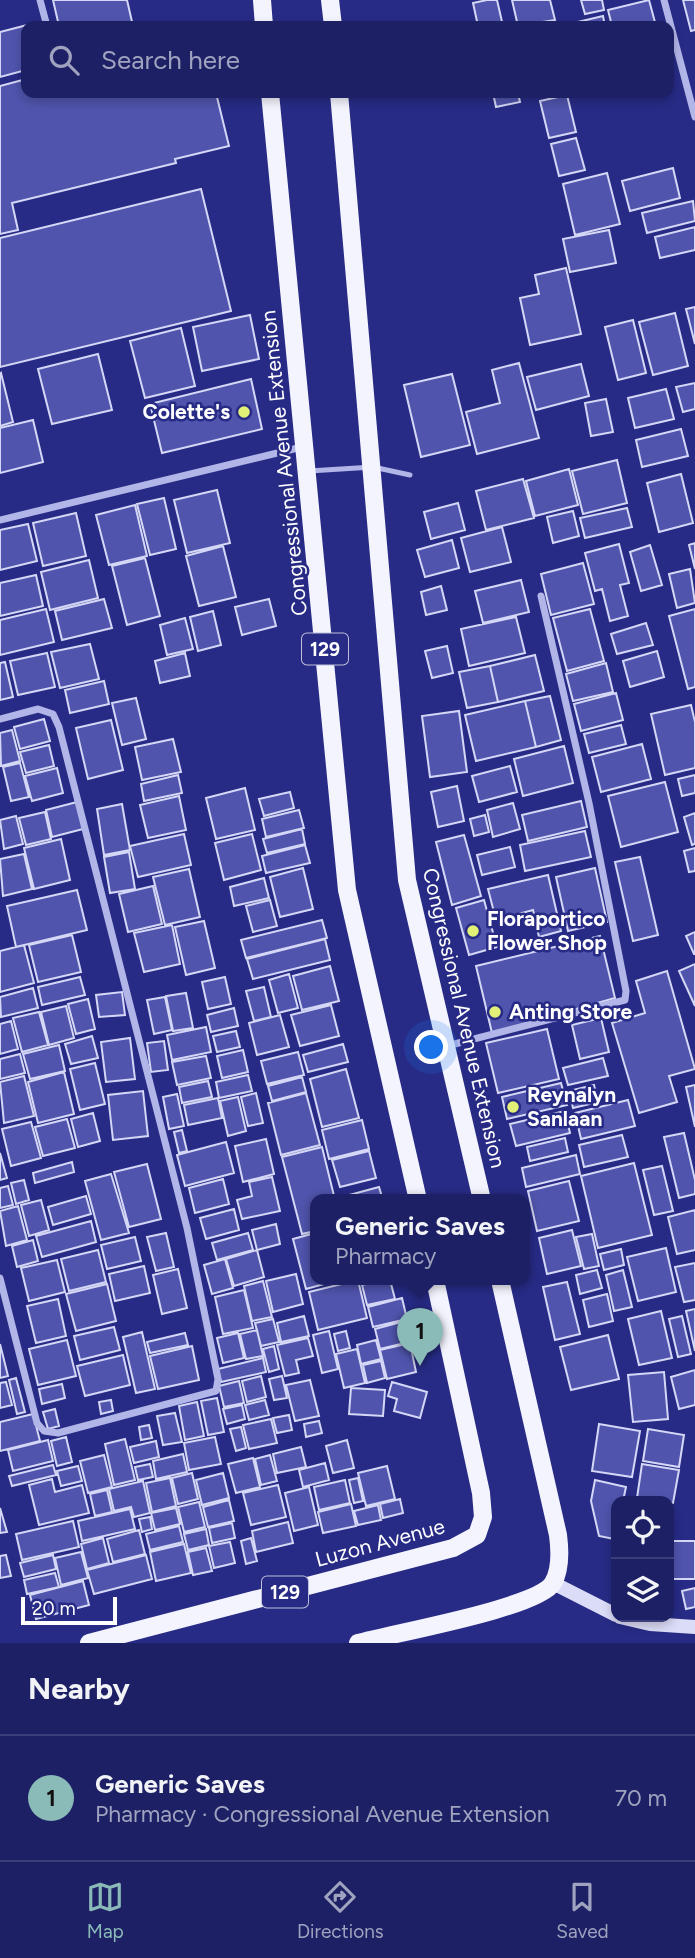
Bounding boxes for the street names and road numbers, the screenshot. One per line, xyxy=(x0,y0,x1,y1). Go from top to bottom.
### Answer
street label: Congressional Avenue Extension xyxy=(255,309,312,617)
road number: 129 xyxy=(302,634,348,664)
street label: Congressional Avenue Extension xyxy=(418,866,511,1170)
street label: Luzon Avenue xyxy=(312,1513,447,1572)
road number: 129 xyxy=(262,1576,308,1608)

